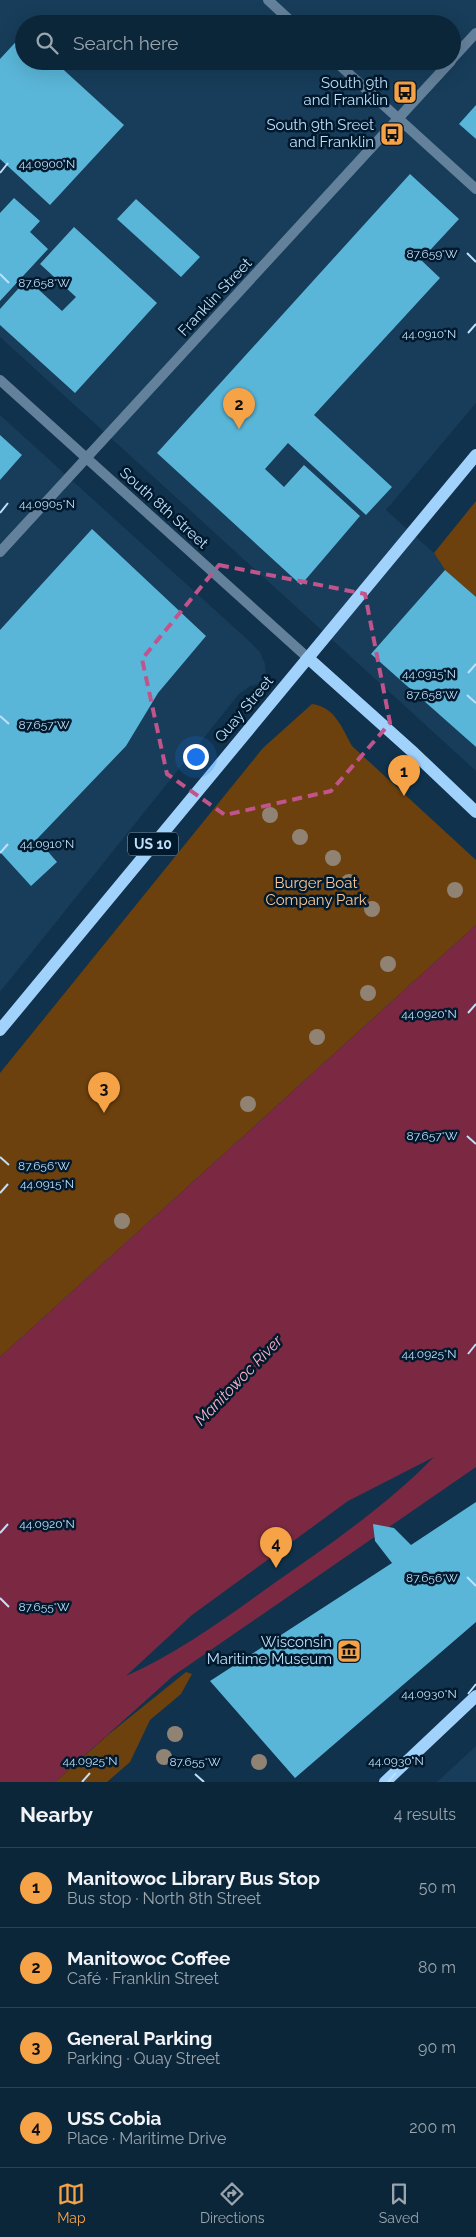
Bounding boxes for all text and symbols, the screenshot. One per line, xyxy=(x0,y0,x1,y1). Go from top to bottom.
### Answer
search box xyxy=(15,15,461,70)
icon: search xyxy=(33,29,61,57)
text: Search here xyxy=(73,32,179,54)
place label: South 9th and Franklin xyxy=(303,74,388,109)
bus stop icon: South 9th and Franklin xyxy=(392,79,418,105)
place label: South 9th Sreet and Franklin xyxy=(266,116,374,151)
bus stop icon: South 9th Sreet and Franklin xyxy=(379,121,405,147)
text: 44.0900°N xyxy=(19,157,75,171)
text: 87.659°W xyxy=(406,247,458,261)
street label: Franklin Street xyxy=(174,254,256,340)
text: 87.658°W xyxy=(18,276,70,290)
text: 44.0910°N xyxy=(402,327,456,341)
pin: 2 xyxy=(223,388,255,429)
street label: South 8th Street xyxy=(116,464,212,552)
text: 44.0905°N xyxy=(19,497,75,511)
text: 44.0915°N xyxy=(402,667,456,681)
street label: Quay Street xyxy=(211,672,277,746)
text: 87.658°W xyxy=(406,688,458,702)
text: 87.657°W xyxy=(19,718,70,732)
your location xyxy=(183,744,209,770)
pin: 1 xyxy=(388,755,420,796)
road number: US 10 xyxy=(128,832,178,856)
text: 44.0910°N xyxy=(20,837,74,851)
park label: Burger Boat Company Park xyxy=(265,874,367,909)
text: 44.0920°N xyxy=(401,1007,457,1021)
pin: 3 xyxy=(88,1072,120,1113)
text: 87.657°W xyxy=(407,1129,458,1143)
text: 87.656°W xyxy=(18,1159,70,1173)
text: 44.0915°N xyxy=(20,1177,74,1191)
water label: Manitowoc River xyxy=(191,1331,286,1429)
text: 44.0925°N xyxy=(402,1347,457,1361)
text: 44.0920°N xyxy=(19,1517,75,1531)
pin: 4 xyxy=(260,1527,292,1568)
text: 87.656°W xyxy=(406,1571,458,1585)
text: 87.655°W xyxy=(18,1600,70,1614)
place label: Wisconsin Maritime Museum xyxy=(207,1633,332,1668)
museum icon: Wisconsin Maritime Museum xyxy=(336,1638,362,1664)
text: 44.0930°N xyxy=(401,1687,457,1701)
text: 44.0925°N xyxy=(63,1754,118,1768)
text: 44.0930°N xyxy=(368,1754,424,1768)
text: 87.655°W xyxy=(169,1755,221,1769)
text: Nearby xyxy=(20,1802,93,1827)
text: 4 results xyxy=(394,1805,456,1824)
text: Manitowoc Library Bus Stop xyxy=(67,1867,320,1889)
text: 1 xyxy=(32,1878,40,1897)
text: 50 m xyxy=(419,1878,456,1897)
text: Bus stop · North 8th Street xyxy=(67,1889,261,1908)
text: Manitowoc Coffee xyxy=(67,1947,231,1969)
text: 2 xyxy=(31,1958,41,1977)
text: 80 m xyxy=(418,1958,456,1977)
text: Café · Franklin Street xyxy=(67,1969,219,1988)
text: General Parking xyxy=(67,2027,212,2049)
text: 3 xyxy=(32,2038,40,2057)
text: 90 m xyxy=(418,2038,456,2057)
text: Parking · Quay Street xyxy=(67,2049,220,2068)
text: USS Cobia xyxy=(67,2107,161,2129)
text: 4 xyxy=(31,2118,41,2137)
text: 200 m xyxy=(409,2118,456,2137)
text: Place · Maritime Drive xyxy=(67,2129,226,2148)
tab: Map xyxy=(57,2180,86,2226)
tab: Directions xyxy=(200,2180,265,2226)
tab: Saved xyxy=(379,2180,419,2226)

